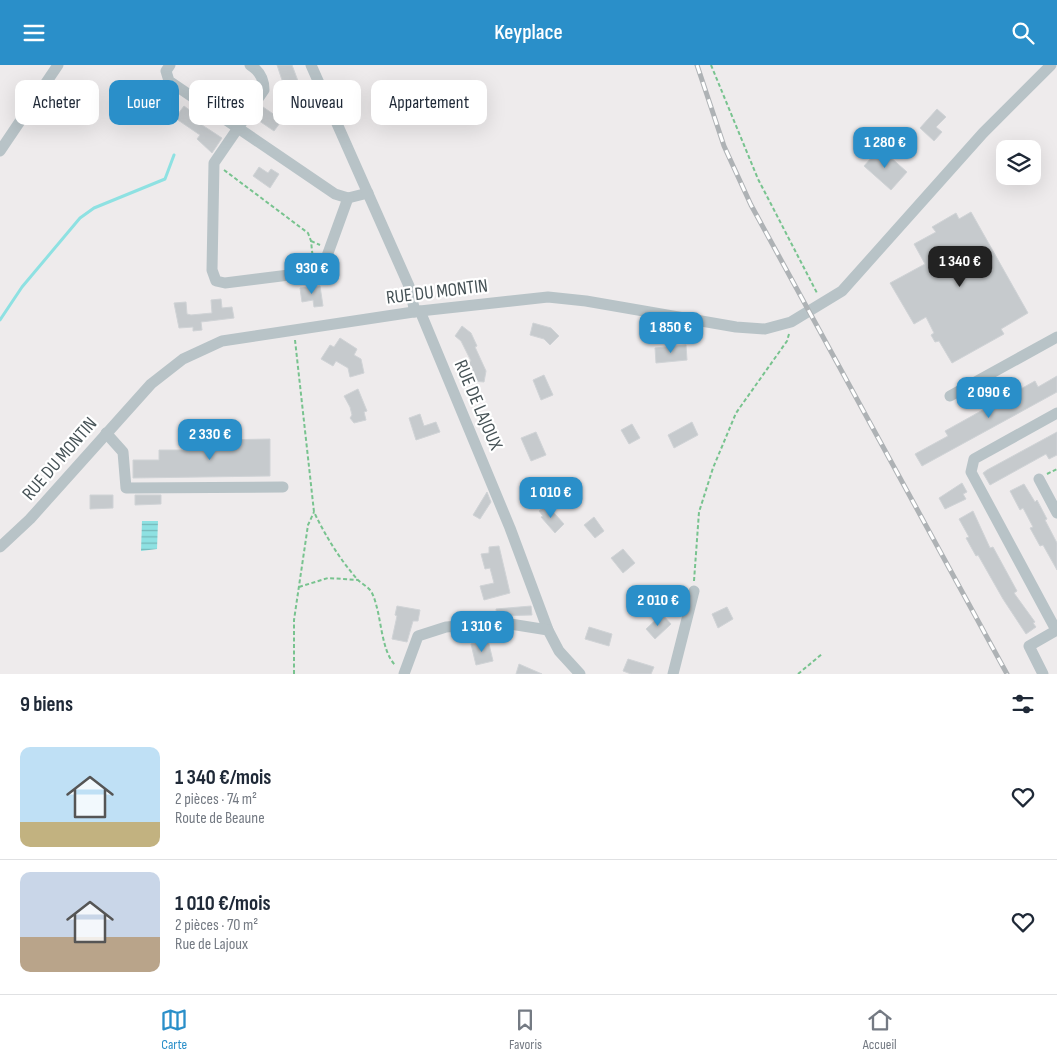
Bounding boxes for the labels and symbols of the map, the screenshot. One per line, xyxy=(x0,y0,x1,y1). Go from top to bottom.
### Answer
pin: 1 280 € xyxy=(839,127,931,169)
pin: 1 340 € xyxy=(914,245,1006,288)
pin: 930 € xyxy=(277,253,347,295)
street label: RUE DU MONTIN xyxy=(385,274,489,310)
pin: 1 850 € xyxy=(625,311,717,354)
street label: RUE DE LAJOUX xyxy=(449,357,507,453)
pin: 2 090 € xyxy=(943,377,1035,419)
street label: RUE DU MONTIN xyxy=(18,413,102,505)
pin: 2 330 € xyxy=(164,419,256,461)
pin: 1 010 € xyxy=(505,477,597,519)
pin: 2 010 € xyxy=(612,585,704,627)
pin: 1 310 € xyxy=(436,611,528,653)

